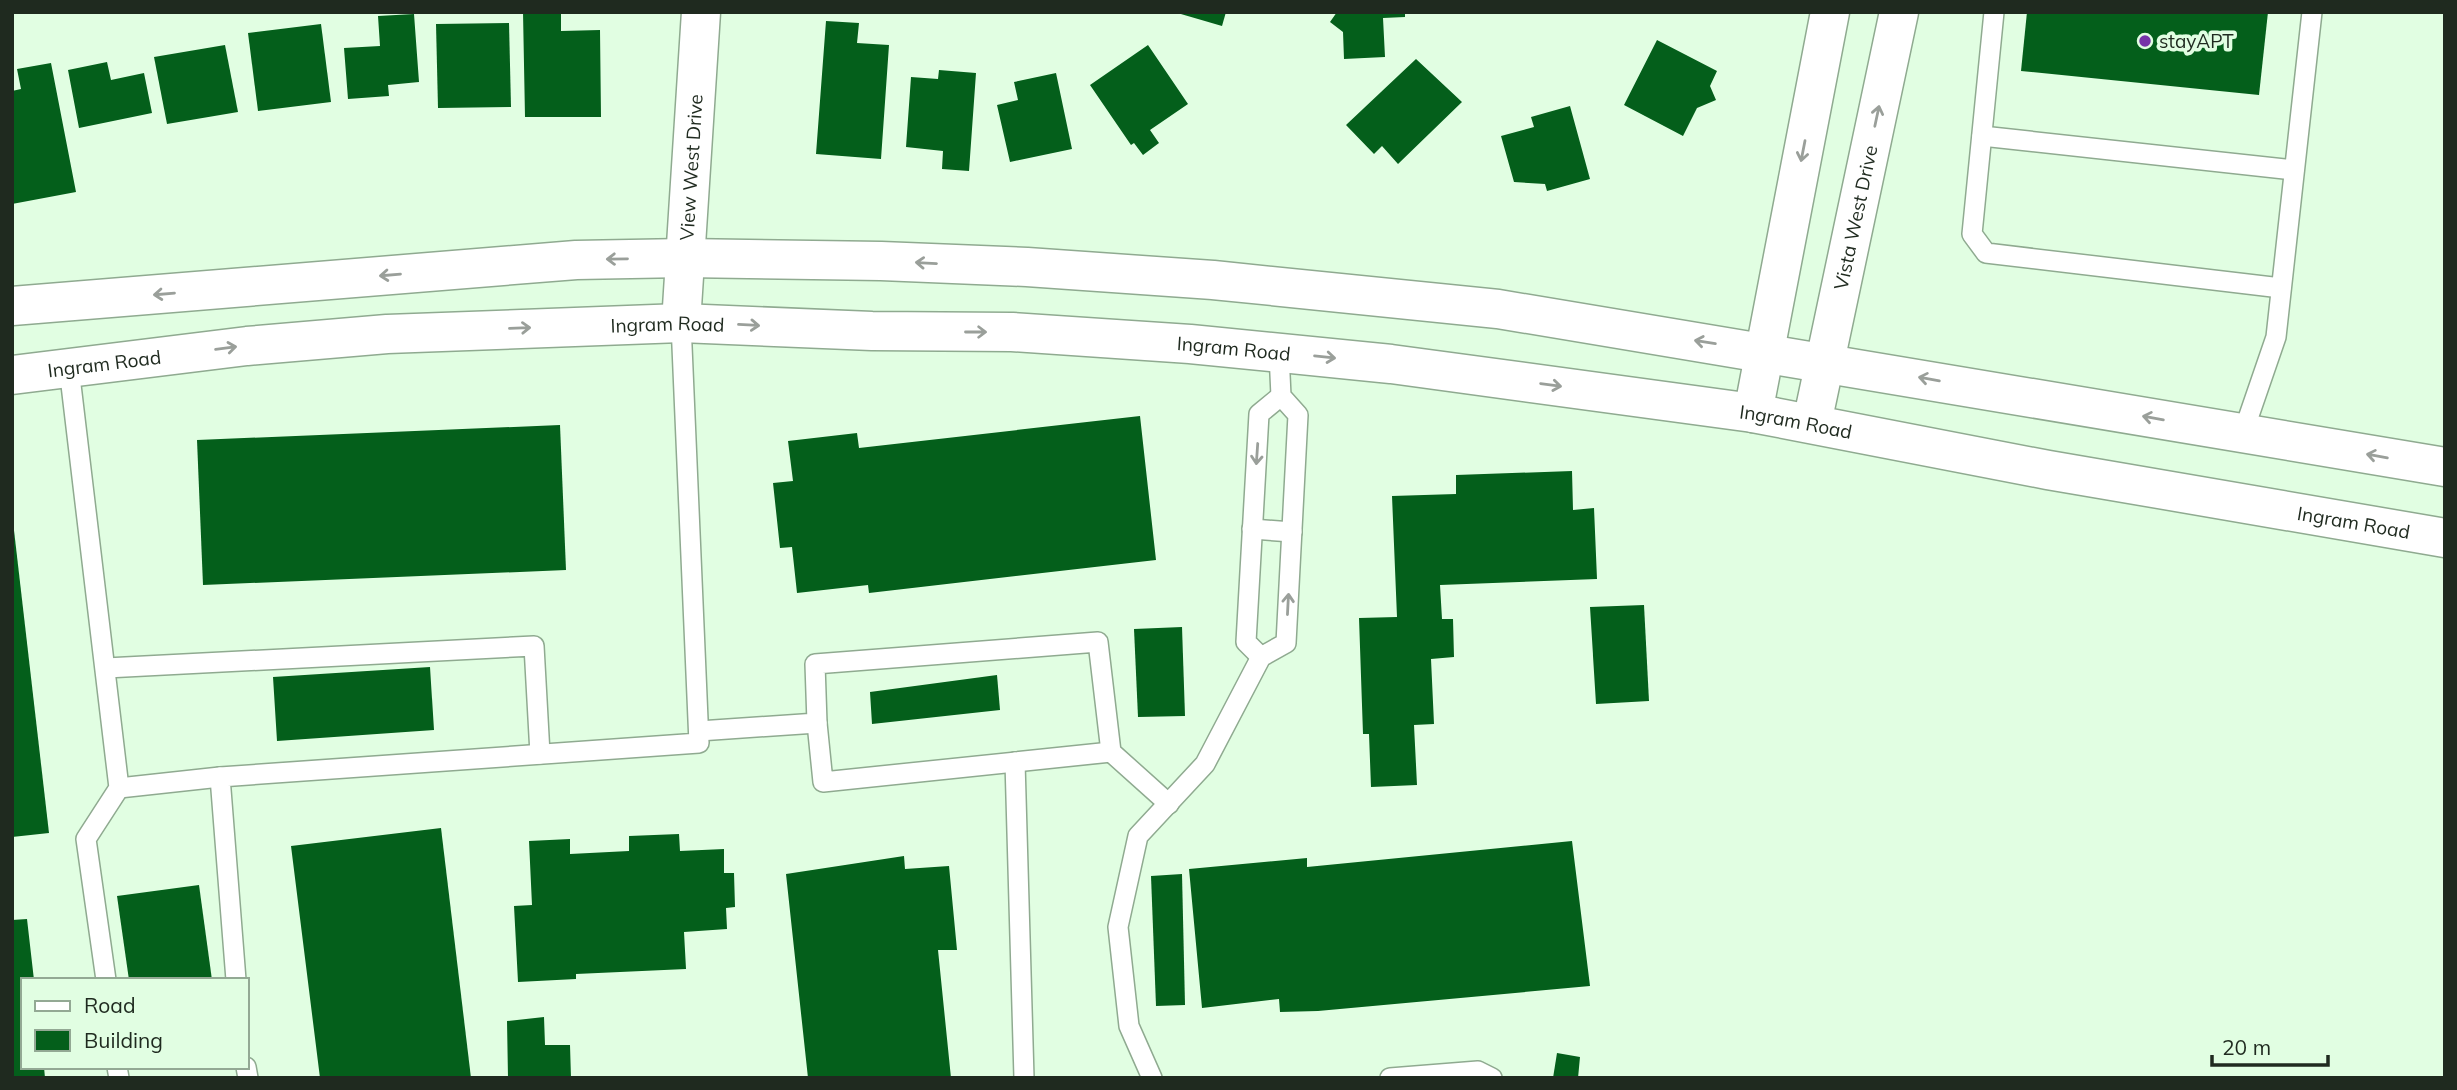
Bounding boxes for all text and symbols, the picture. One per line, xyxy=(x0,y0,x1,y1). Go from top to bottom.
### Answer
place label: stayAPT xyxy=(2159,29,2234,53)
marker: stayAPT xyxy=(2137,33,2153,49)
street label: View West Drive xyxy=(674,93,708,241)
one-way arrow xyxy=(1870,105,1884,128)
one-way arrow xyxy=(1795,139,1809,162)
street label: Vista West Drive xyxy=(1828,143,1882,292)
one-way arrow xyxy=(606,253,629,266)
one-way arrow xyxy=(915,256,938,269)
one-way arrow xyxy=(380,269,402,282)
one-way arrow xyxy=(153,288,175,301)
street label: Ingram Road xyxy=(610,311,725,338)
one-way arrow xyxy=(737,318,760,331)
one-way arrow xyxy=(509,321,532,335)
one-way arrow xyxy=(964,325,987,339)
street label: Ingram Road xyxy=(1176,331,1292,366)
one-way arrow xyxy=(1694,335,1716,348)
one-way arrow xyxy=(214,342,237,355)
street label: Ingram Road xyxy=(46,345,162,383)
one-way arrow xyxy=(1313,351,1336,364)
one-way arrow xyxy=(1918,372,1941,385)
one-way arrow xyxy=(1539,379,1562,392)
street label: Ingram Road xyxy=(1738,399,1854,444)
one-way arrow xyxy=(2142,411,2165,424)
one-way arrow xyxy=(1250,442,1263,465)
one-way arrow xyxy=(2367,449,2389,462)
street label: Ingram Road xyxy=(2296,501,2412,544)
one-way arrow xyxy=(1282,593,1295,616)
legend xyxy=(21,978,248,1069)
text: Road xyxy=(84,992,135,1018)
scale bar xyxy=(2212,1024,2328,1068)
text: Building xyxy=(84,1027,163,1053)
text: 20 m xyxy=(2222,1034,2271,1060)

